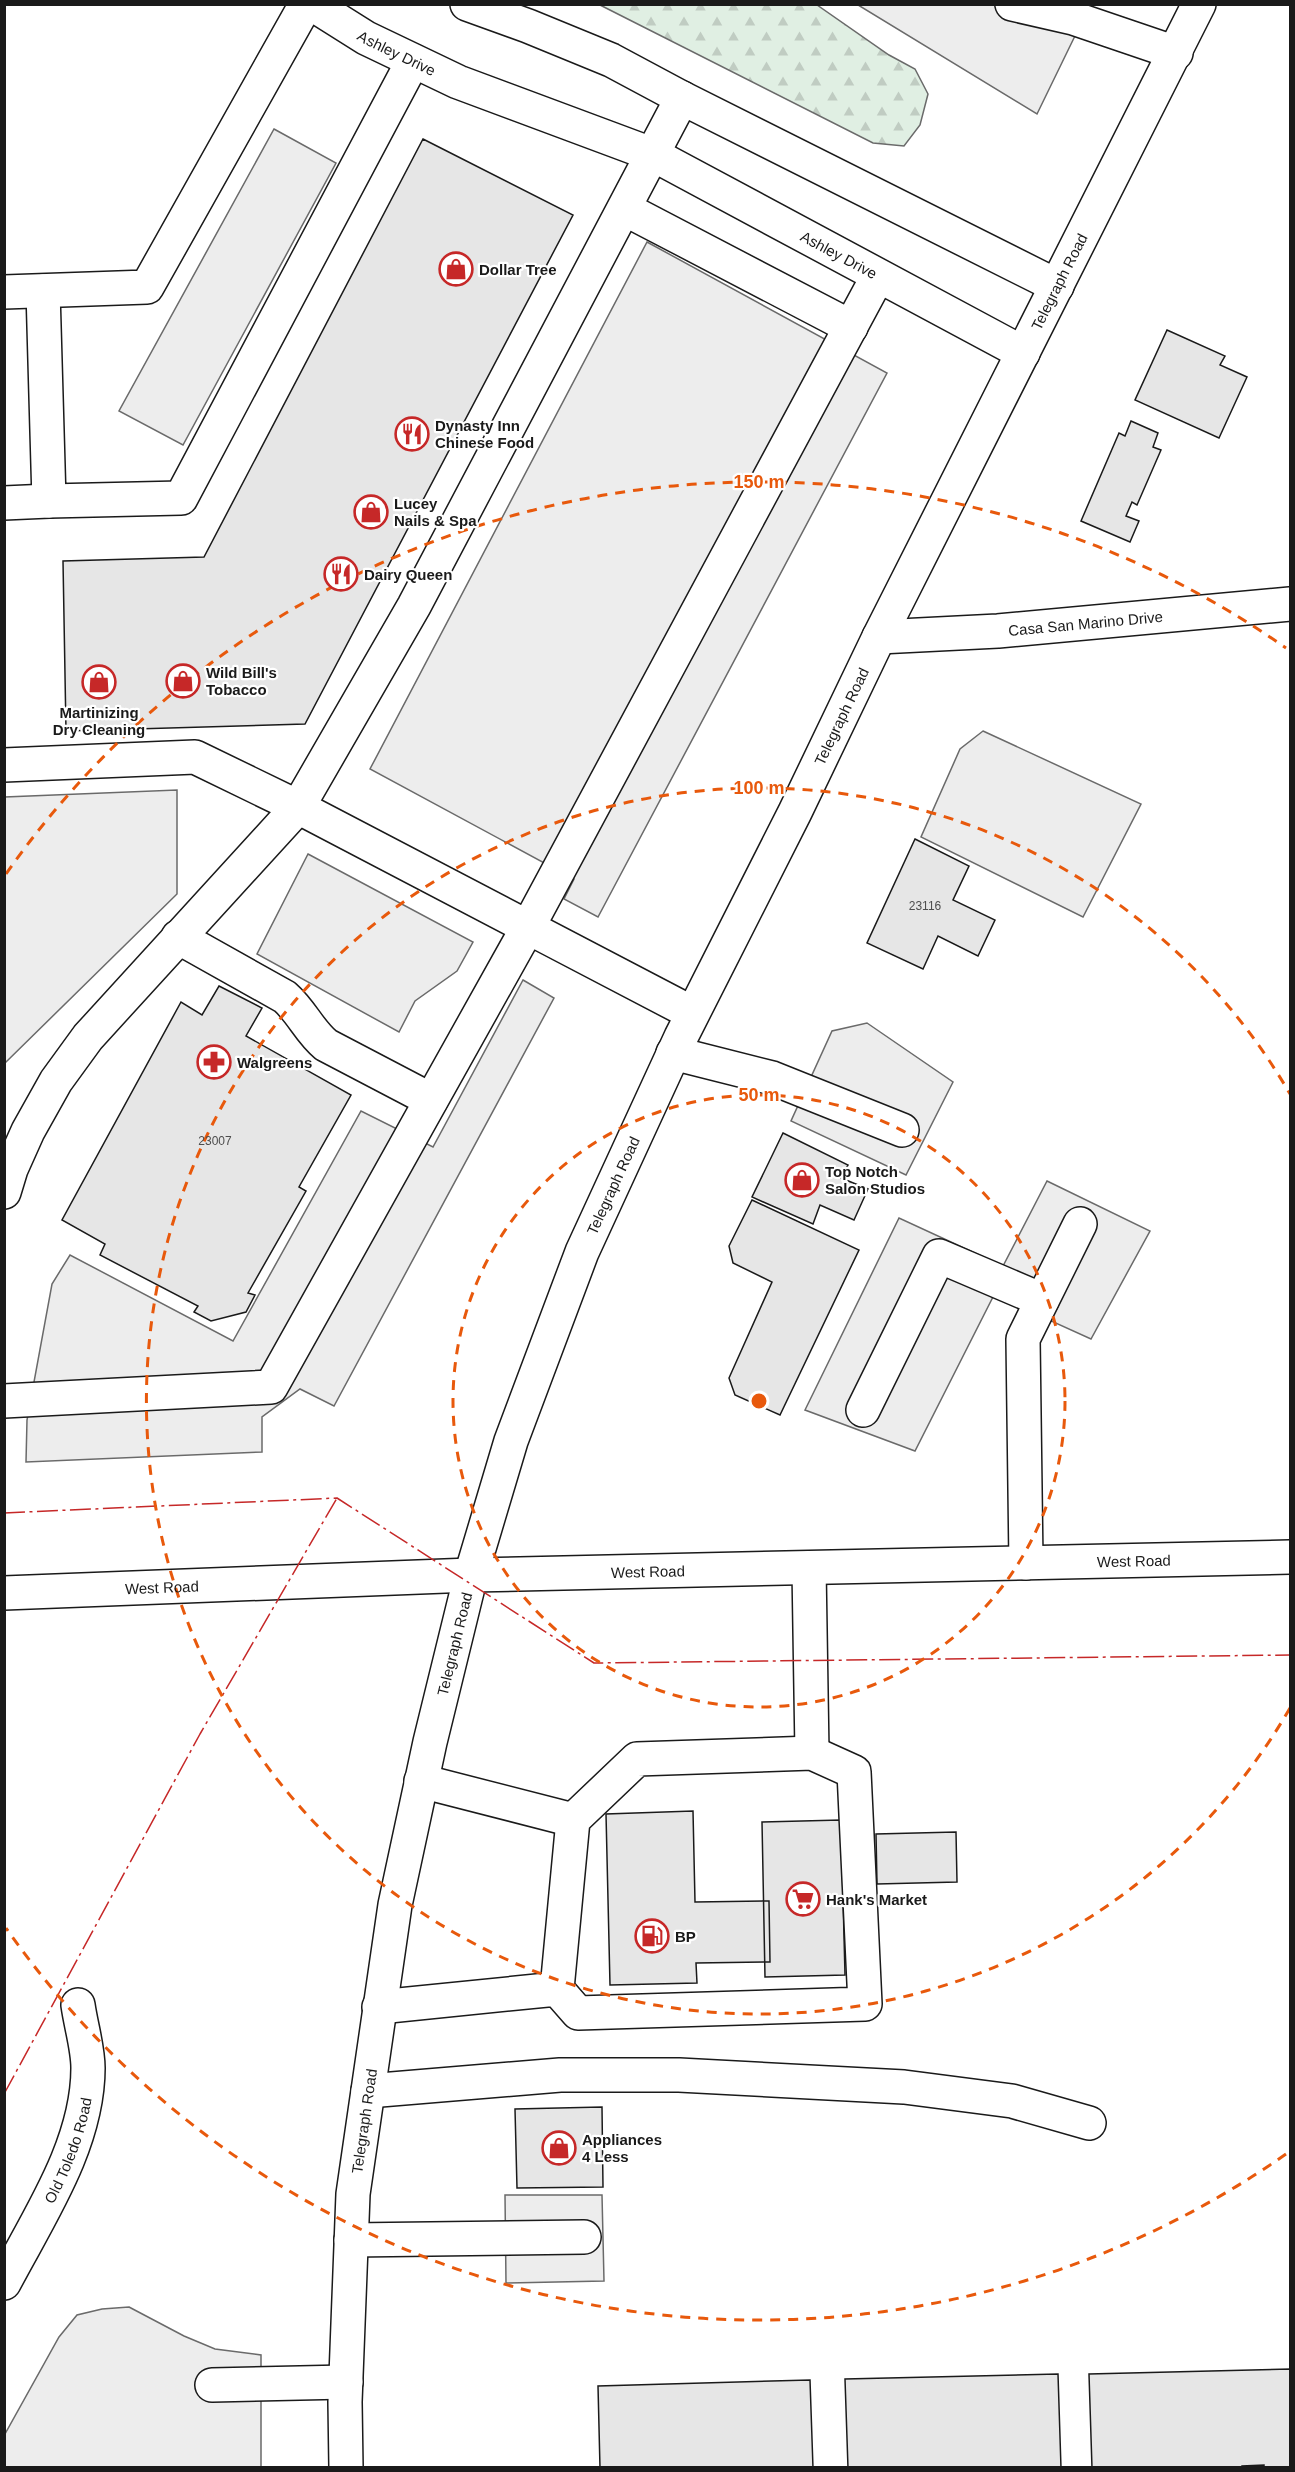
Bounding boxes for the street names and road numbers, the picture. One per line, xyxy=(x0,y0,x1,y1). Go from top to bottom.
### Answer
street label: Ashley Drive xyxy=(355,27,439,79)
street label: Ashley Drive xyxy=(798,227,880,282)
street label: Telegraph Road xyxy=(1027,230,1090,333)
street label: Casa San Marino Drive xyxy=(1007,607,1164,639)
street label: Telegraph Road xyxy=(810,665,872,767)
street label: Telegraph Road xyxy=(583,1134,643,1237)
street label: West Road xyxy=(1097,1551,1171,1570)
street label: West Road xyxy=(611,1562,685,1580)
street label: West Road xyxy=(125,1577,199,1597)
street label: Telegraph Road xyxy=(433,1590,475,1697)
street label: Telegraph Road xyxy=(348,2067,380,2175)
street label: Old Toledo Road xyxy=(40,2096,94,2206)

